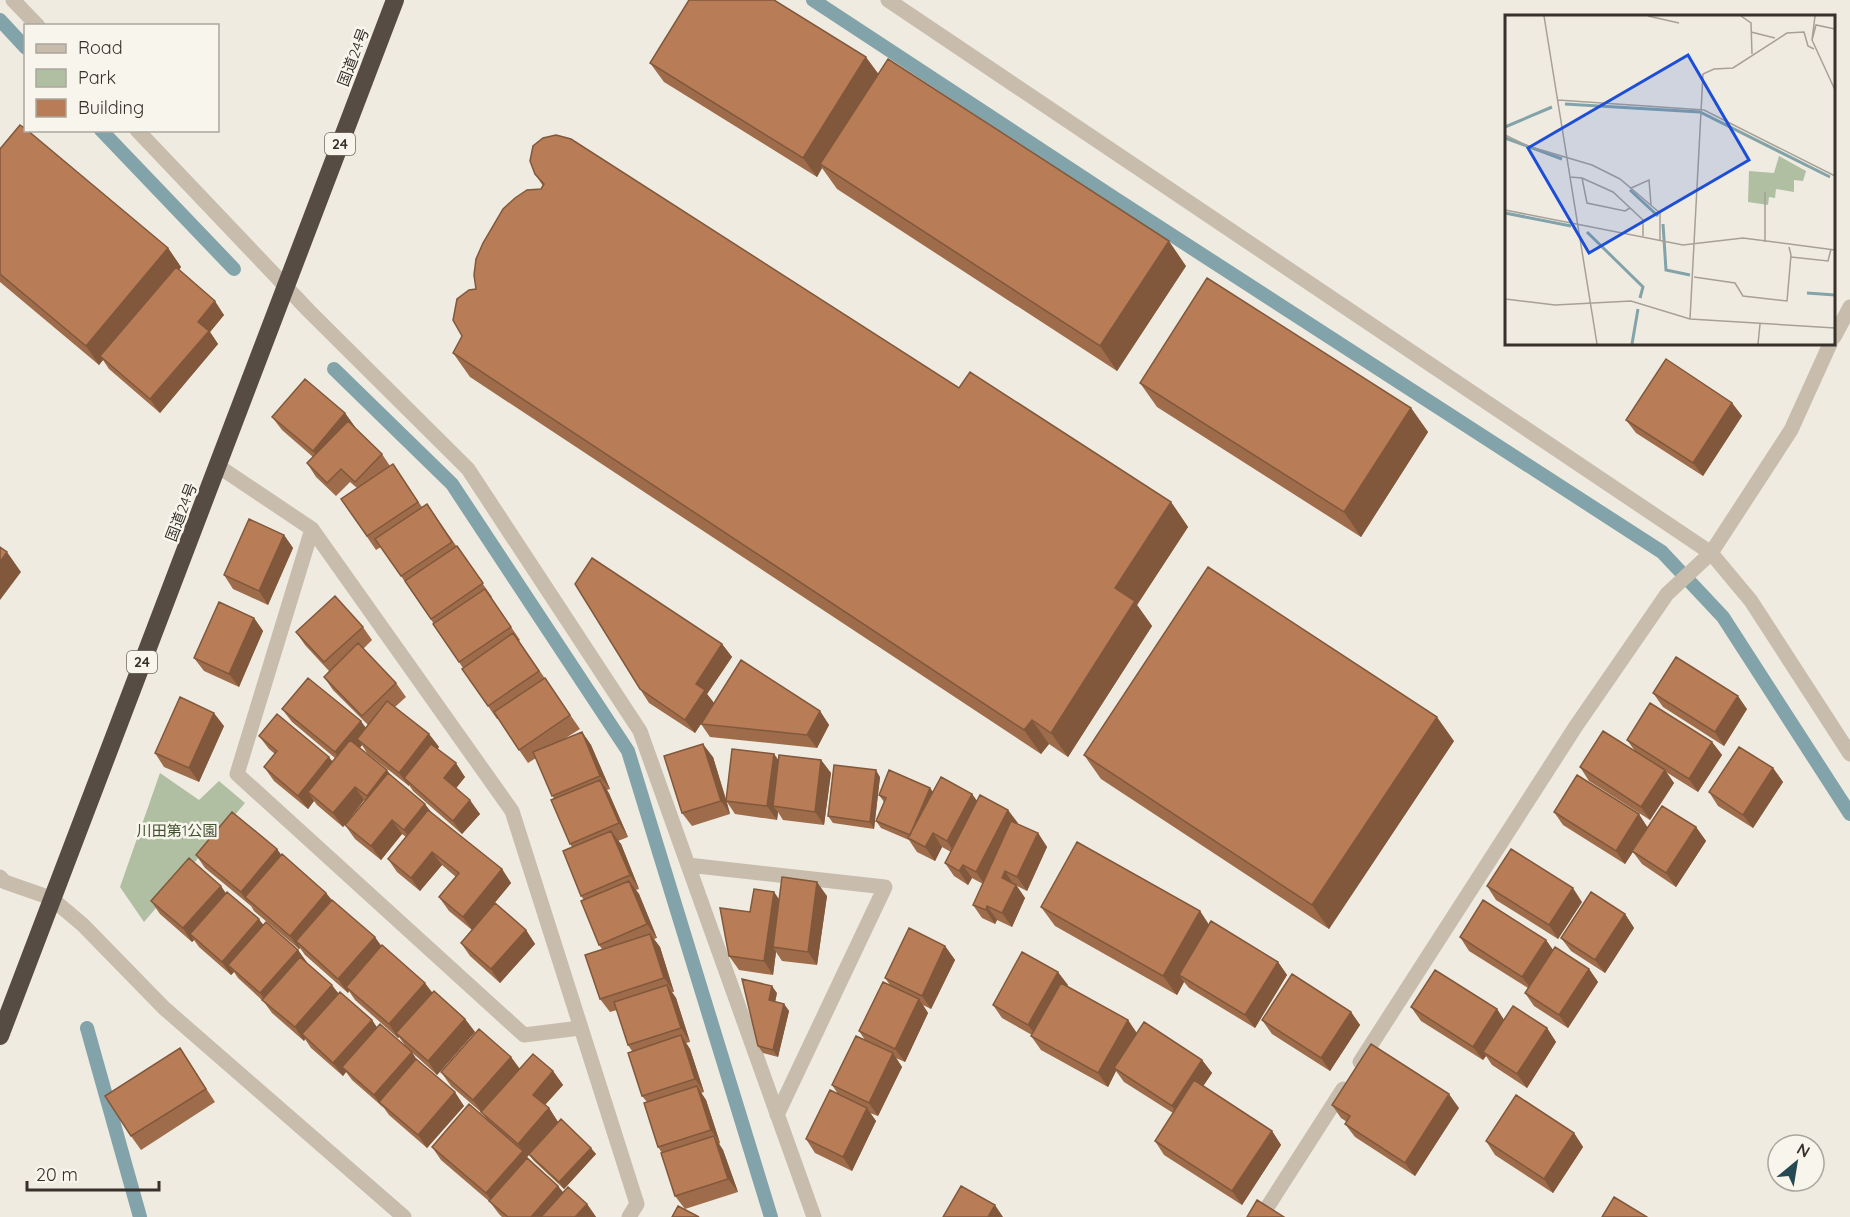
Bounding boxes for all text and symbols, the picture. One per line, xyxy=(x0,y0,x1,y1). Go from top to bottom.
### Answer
inset map xyxy=(1505,15,1835,345)
legend xyxy=(24,24,219,132)
street label: 国道24号 xyxy=(333,25,373,89)
text: Road xyxy=(78,36,123,59)
text: Park xyxy=(78,66,116,89)
text: Building xyxy=(78,96,144,119)
road number: 24 xyxy=(325,133,355,155)
street label: 国道24号 xyxy=(161,480,201,544)
road number: 24 xyxy=(127,651,157,673)
park label: 川田第1公園 xyxy=(137,821,217,840)
north arrow xyxy=(1766,1133,1826,1193)
text: N xyxy=(1793,1138,1814,1162)
scale bar xyxy=(27,1154,159,1192)
text: 20 m xyxy=(36,1163,78,1186)

